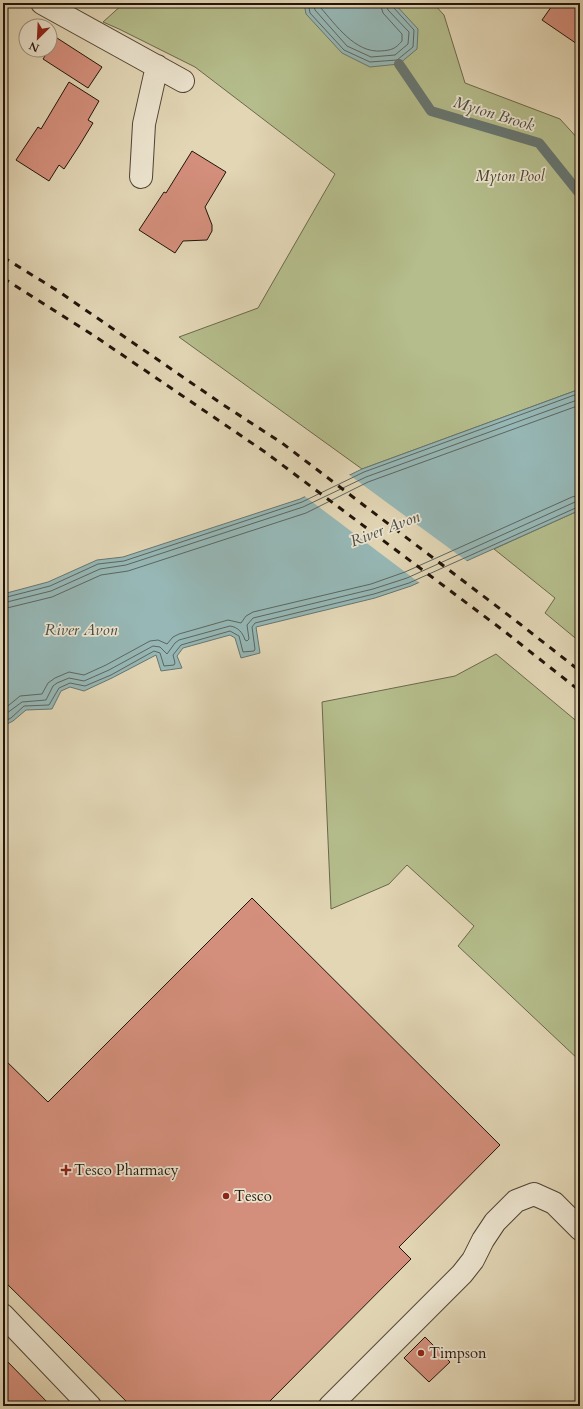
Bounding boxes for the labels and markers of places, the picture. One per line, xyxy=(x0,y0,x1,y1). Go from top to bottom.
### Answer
place label: Tesco Pharmacy xyxy=(74,1160,179,1180)
marker: Tesco Pharmacy xyxy=(61,1165,71,1175)
place label: Tesco xyxy=(234,1186,272,1206)
marker: Tesco xyxy=(221,1191,231,1201)
place label: Timpson xyxy=(429,1343,487,1363)
marker: Timpson xyxy=(416,1348,426,1358)

